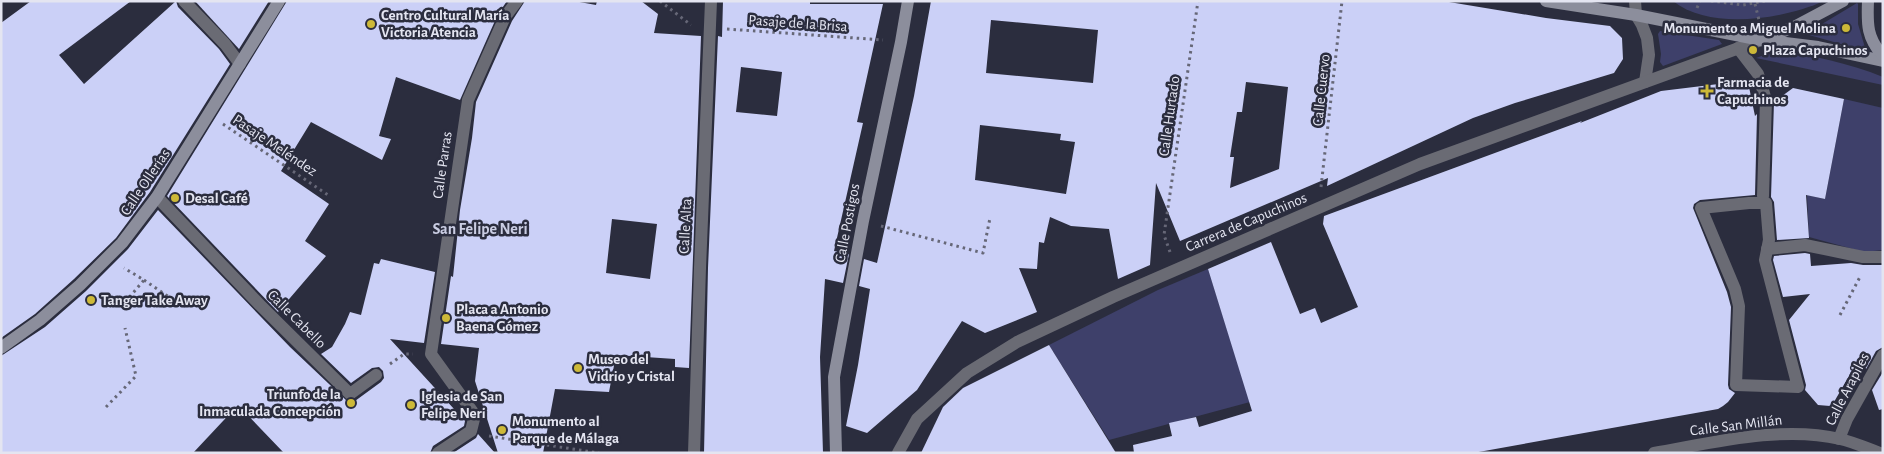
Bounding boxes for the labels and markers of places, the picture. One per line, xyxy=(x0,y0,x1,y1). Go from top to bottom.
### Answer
place label: Centro Cultural María Victoria Atencia xyxy=(381,8,509,40)
marker: Centro Cultural María Victoria Atencia xyxy=(365,18,377,30)
place label: Monumento a Miguel Molina xyxy=(1663,21,1836,36)
marker: Monumento a Miguel Molina xyxy=(1840,22,1852,34)
place label: Plaza Capuchinos xyxy=(1763,43,1868,58)
marker: Plaza Capuchinos xyxy=(1747,44,1759,56)
place label: Farmacia de Capuchinos xyxy=(1717,75,1789,107)
marker: Farmacia de Capuchinos xyxy=(1701,85,1713,97)
place label: Desal Café xyxy=(185,191,248,206)
marker: Desal Café xyxy=(169,192,181,204)
place label: Tanger Take Away xyxy=(101,293,208,308)
marker: Tanger Take Away xyxy=(85,294,97,306)
place label: Placa a Antonio Baena Gómez xyxy=(456,302,548,334)
marker: Placa a Antonio Baena Gómez xyxy=(440,312,452,324)
place label: Museo del Vidrio y Cristal xyxy=(588,352,675,384)
marker: Museo del Vidrio y Cristal xyxy=(572,362,584,374)
place label: Triunfo de la Inmaculada Concepción xyxy=(199,387,341,419)
place label: Iglesia de San Felipe Neri xyxy=(421,389,502,421)
marker: Triunfo de la Inmaculada Concepción xyxy=(345,397,357,409)
marker: Iglesia de San Felipe Neri xyxy=(405,399,417,411)
place label: Monumento al Parque de Málaga xyxy=(512,414,619,446)
marker: Monumento al Parque de Málaga xyxy=(496,424,508,436)

